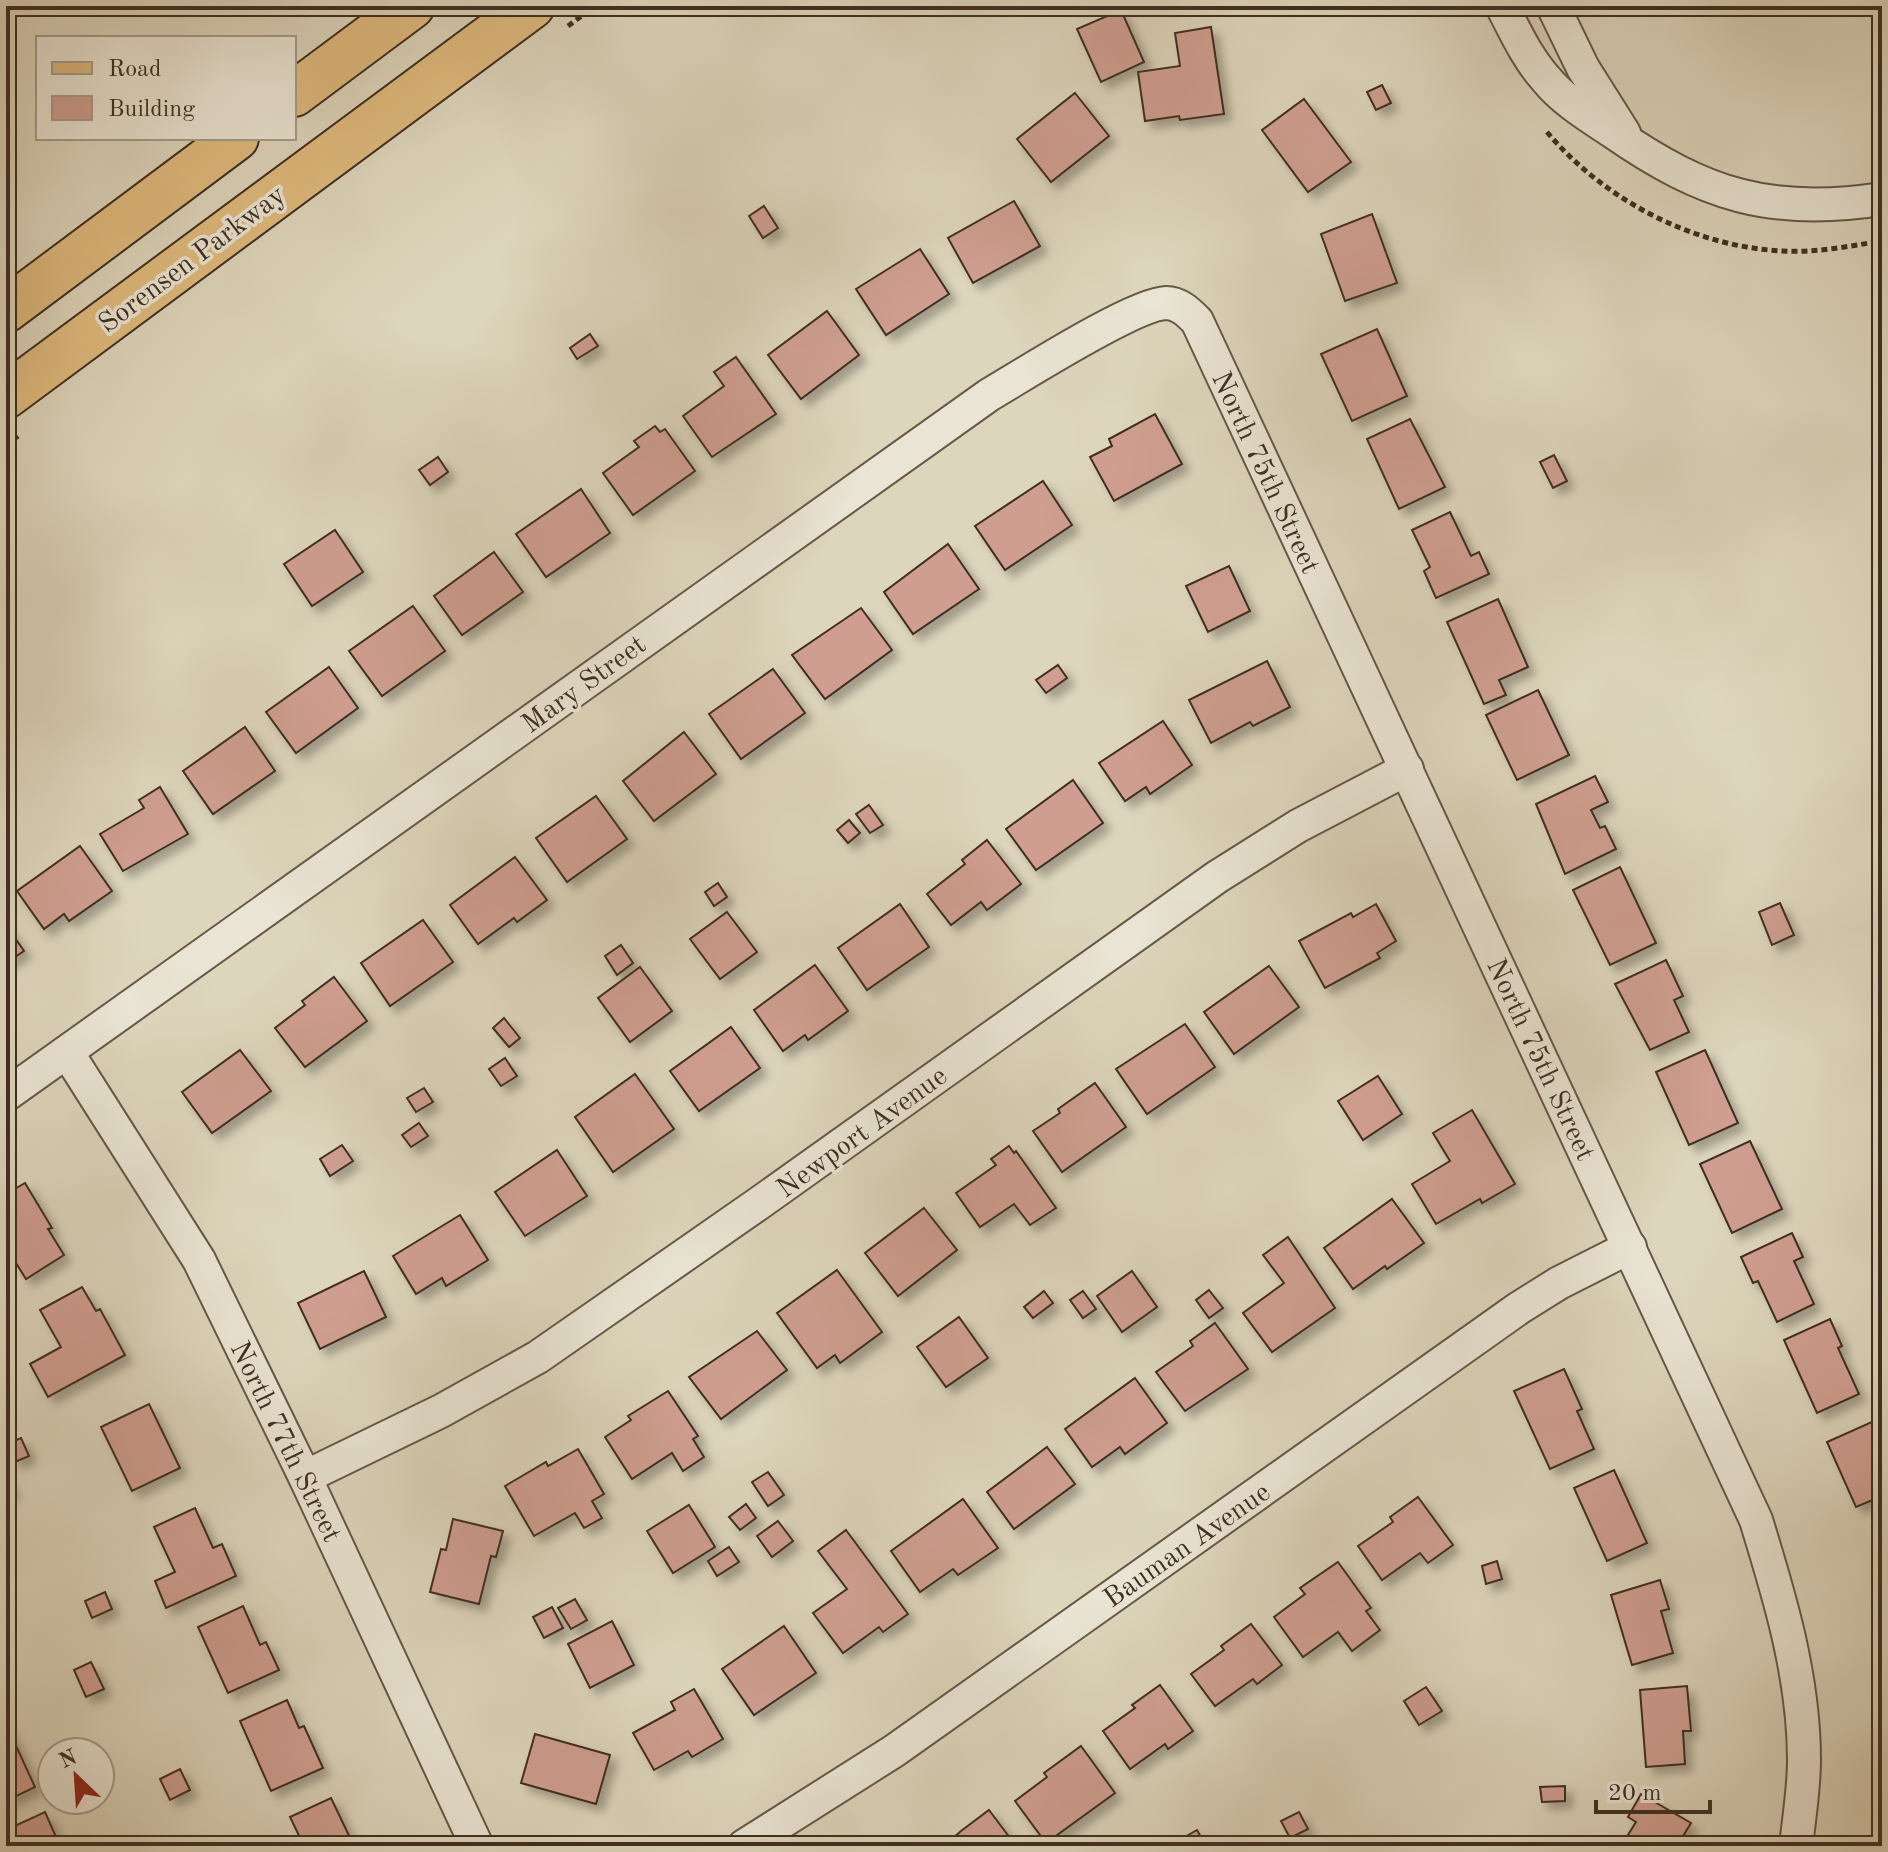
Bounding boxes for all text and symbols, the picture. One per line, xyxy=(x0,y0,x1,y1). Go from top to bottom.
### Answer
legend xyxy=(36,36,296,140)
text: Road xyxy=(108,58,161,82)
text: Building xyxy=(108,98,195,122)
street label: Sorensen Parkway xyxy=(94,181,291,339)
street label: North 75th Street xyxy=(1205,368,1323,579)
street label: Mary Street xyxy=(518,631,652,740)
street label: North 75th Street xyxy=(1480,955,1598,1166)
street label: Newport Avenue xyxy=(773,1063,953,1204)
street label: North 77th Street xyxy=(224,1338,345,1547)
street label: Bauman Avenue xyxy=(1099,1479,1276,1614)
north arrow xyxy=(36,1736,116,1816)
text: N xyxy=(56,1746,81,1773)
scale bar xyxy=(1596,1764,1710,1814)
text: 20 m xyxy=(1608,1782,1662,1806)

